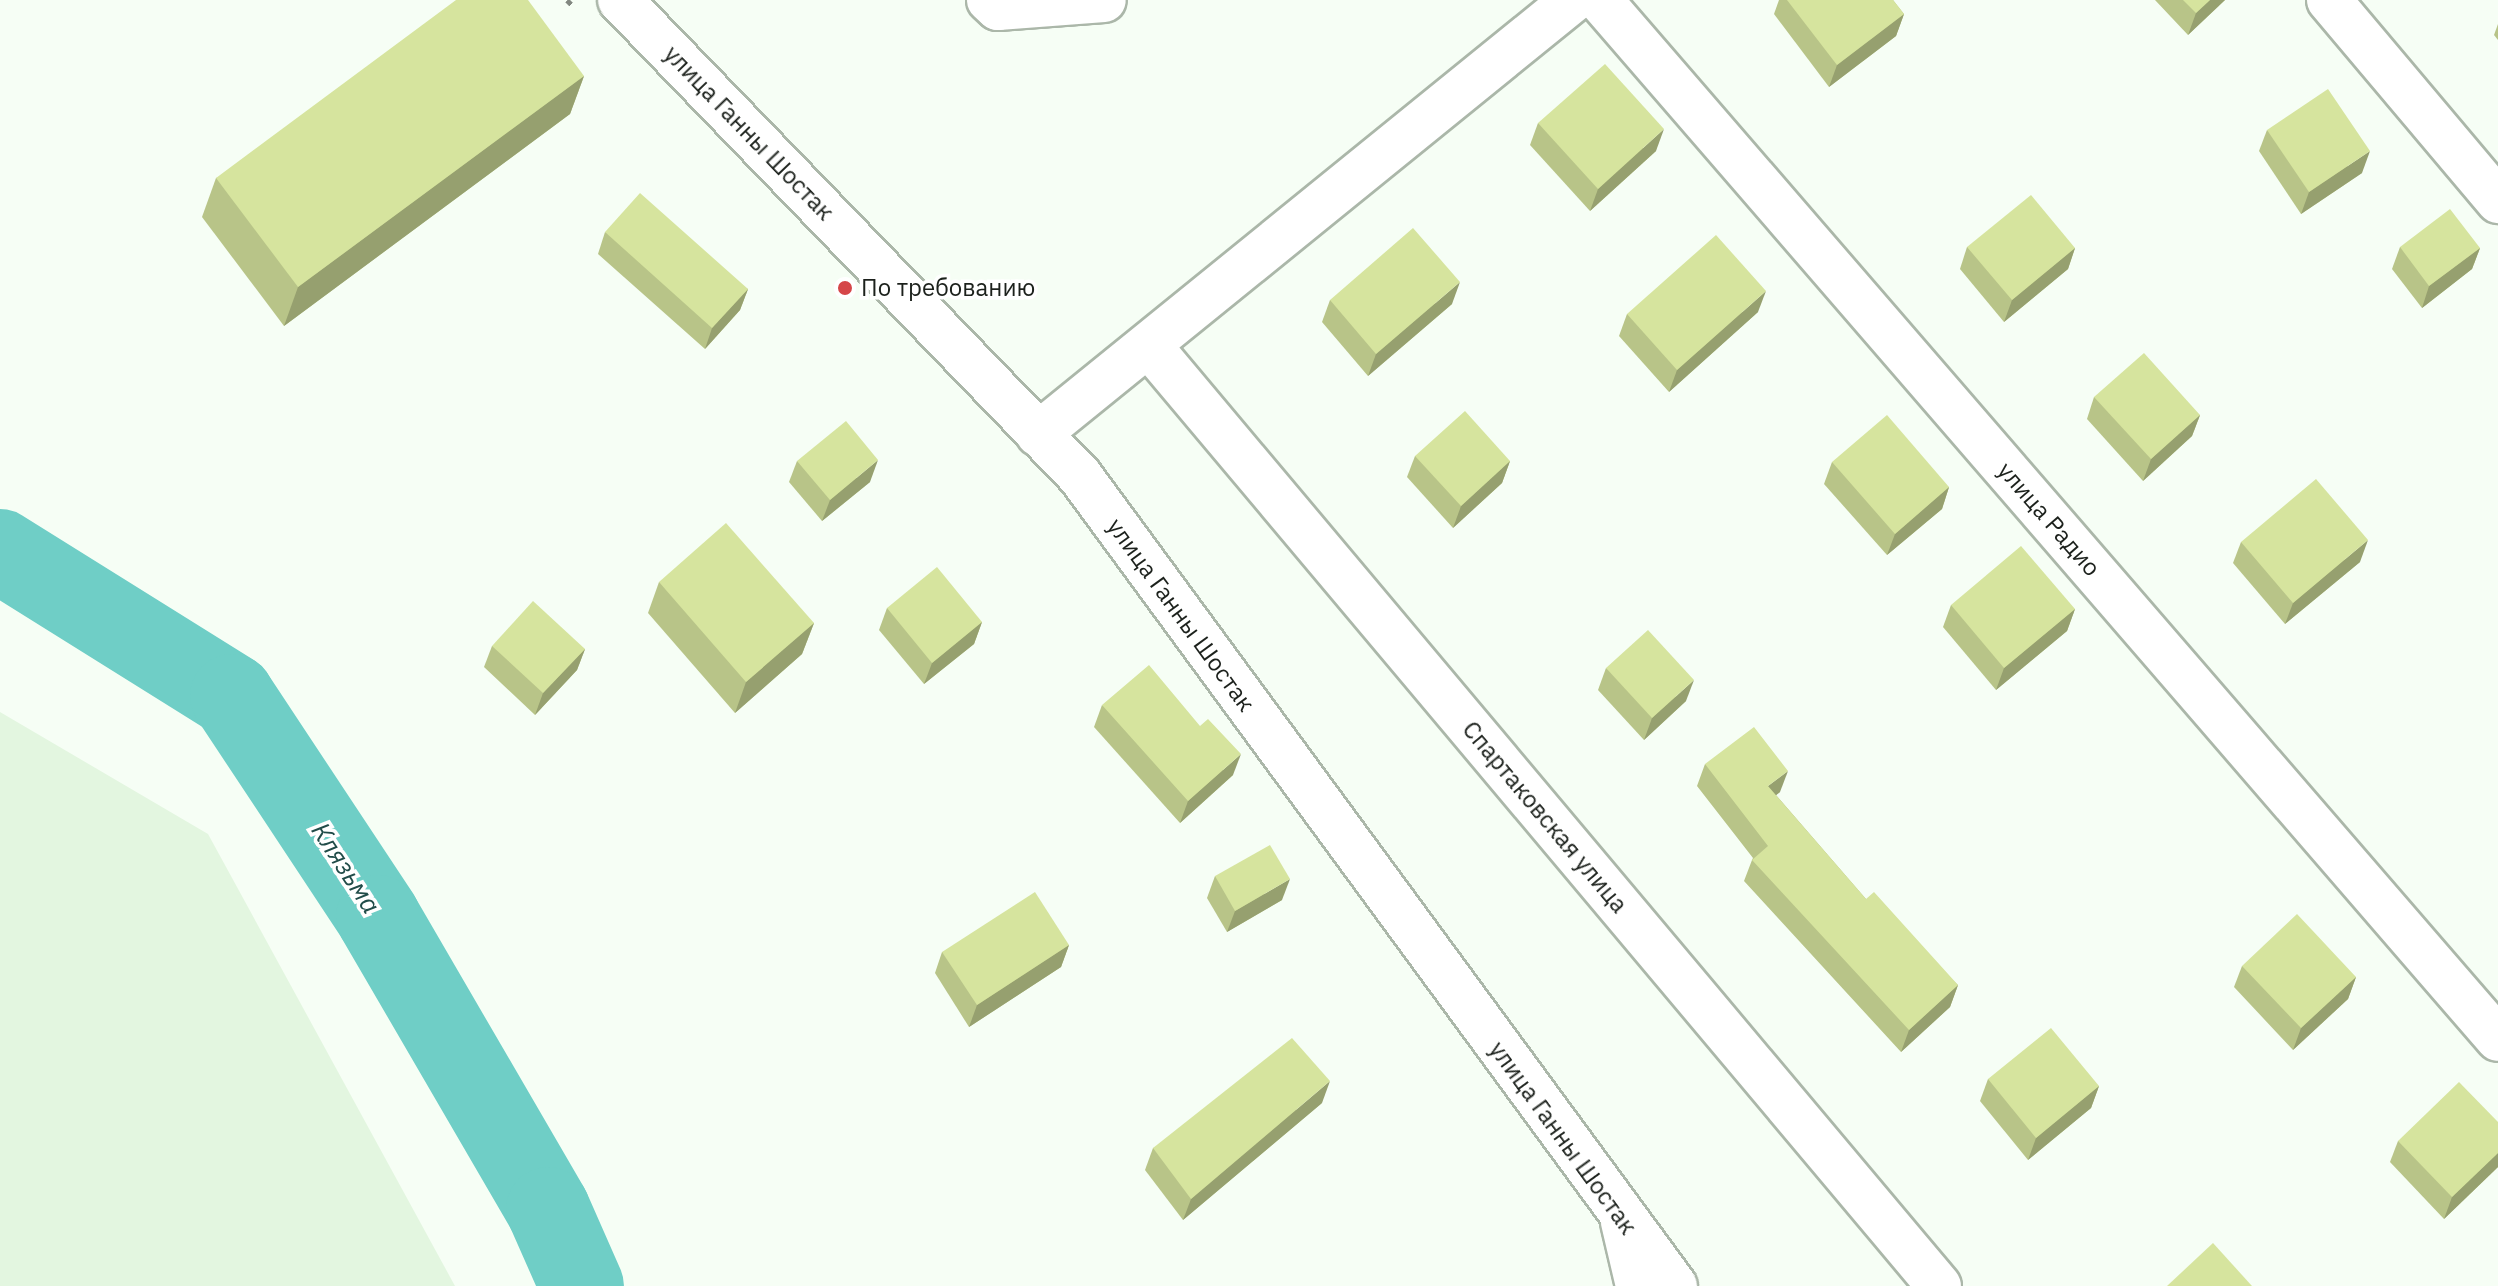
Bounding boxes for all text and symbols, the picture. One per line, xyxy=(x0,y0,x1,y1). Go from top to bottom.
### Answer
street label: улица Ганны Шостак xyxy=(658,40,840,226)
place label: По требованию xyxy=(861,274,1035,302)
marker: По требованию xyxy=(836,279,854,297)
street label: улица Радио xyxy=(1992,456,2106,582)
street label: улица Ганны Шостак xyxy=(1101,513,1261,717)
street label: Спартаковская улица xyxy=(1456,715,1634,919)
water label: Клязьма xyxy=(305,817,387,919)
street label: улица Ганны Шостак xyxy=(1483,1036,1643,1240)

